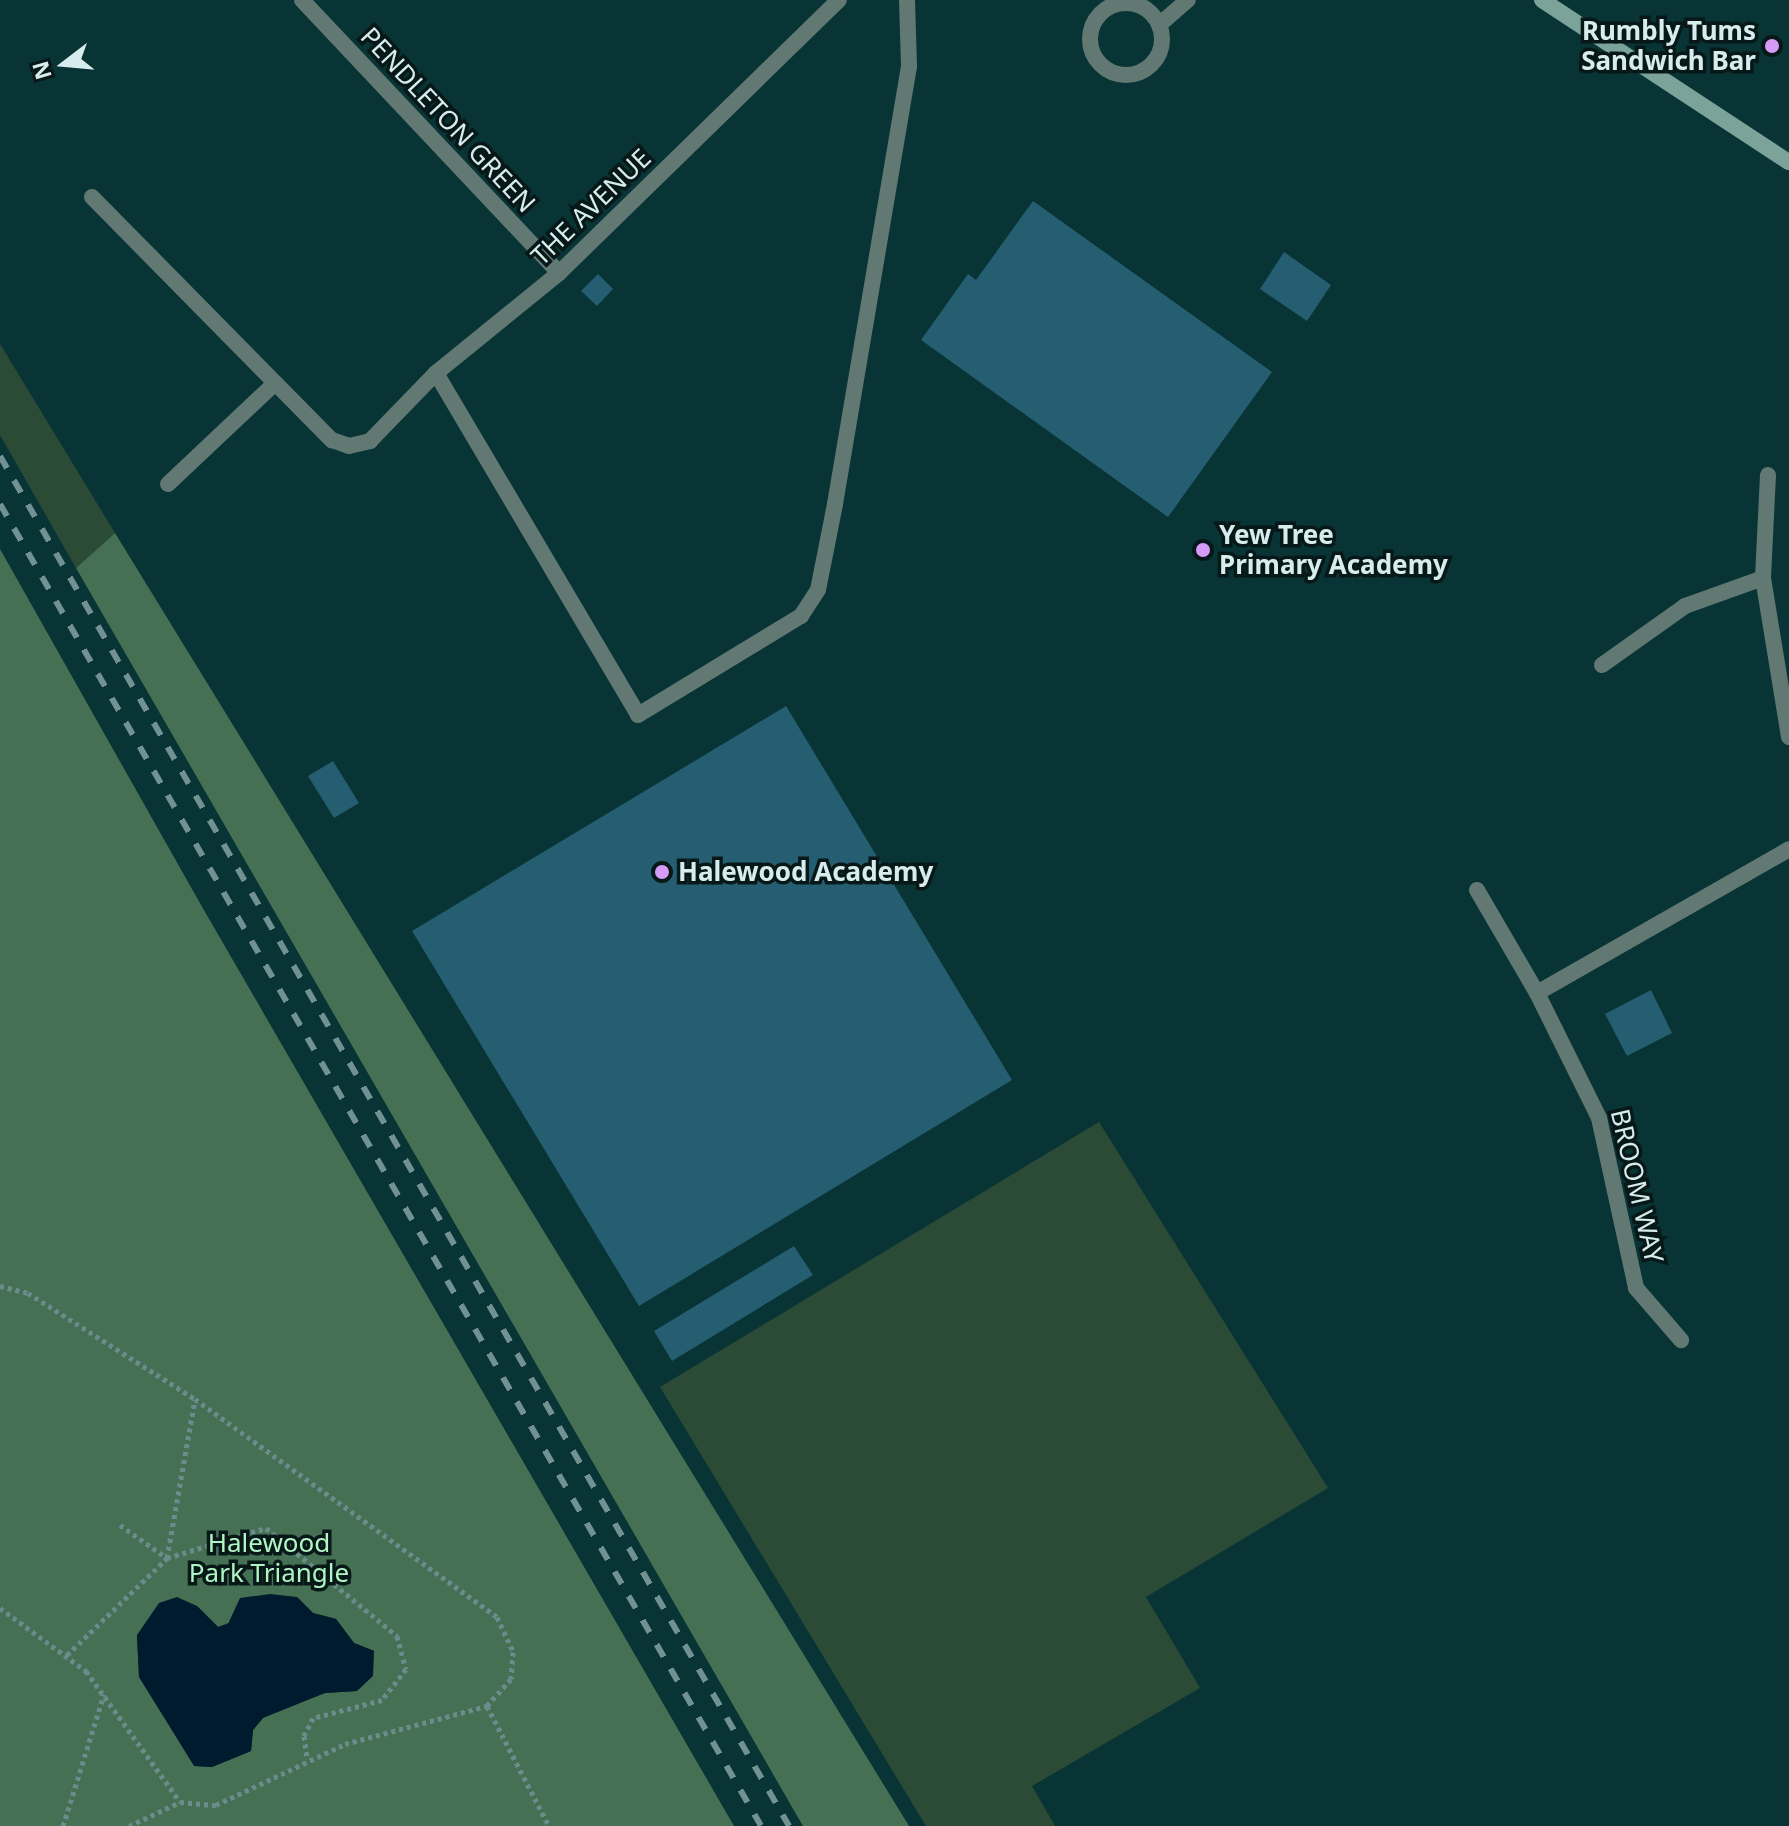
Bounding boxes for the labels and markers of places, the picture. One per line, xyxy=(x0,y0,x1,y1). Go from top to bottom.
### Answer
place label: Rumbly Tums Sandwich Bar xyxy=(1581,15,1756,76)
marker: Rumbly Tums Sandwich Bar xyxy=(1763,37,1781,55)
place label: Yew Tree Primary Academy xyxy=(1219,519,1448,580)
marker: Yew Tree Primary Academy xyxy=(1194,541,1212,559)
place label: Halewood Academy xyxy=(678,856,933,888)
marker: Halewood Academy xyxy=(653,863,671,881)

